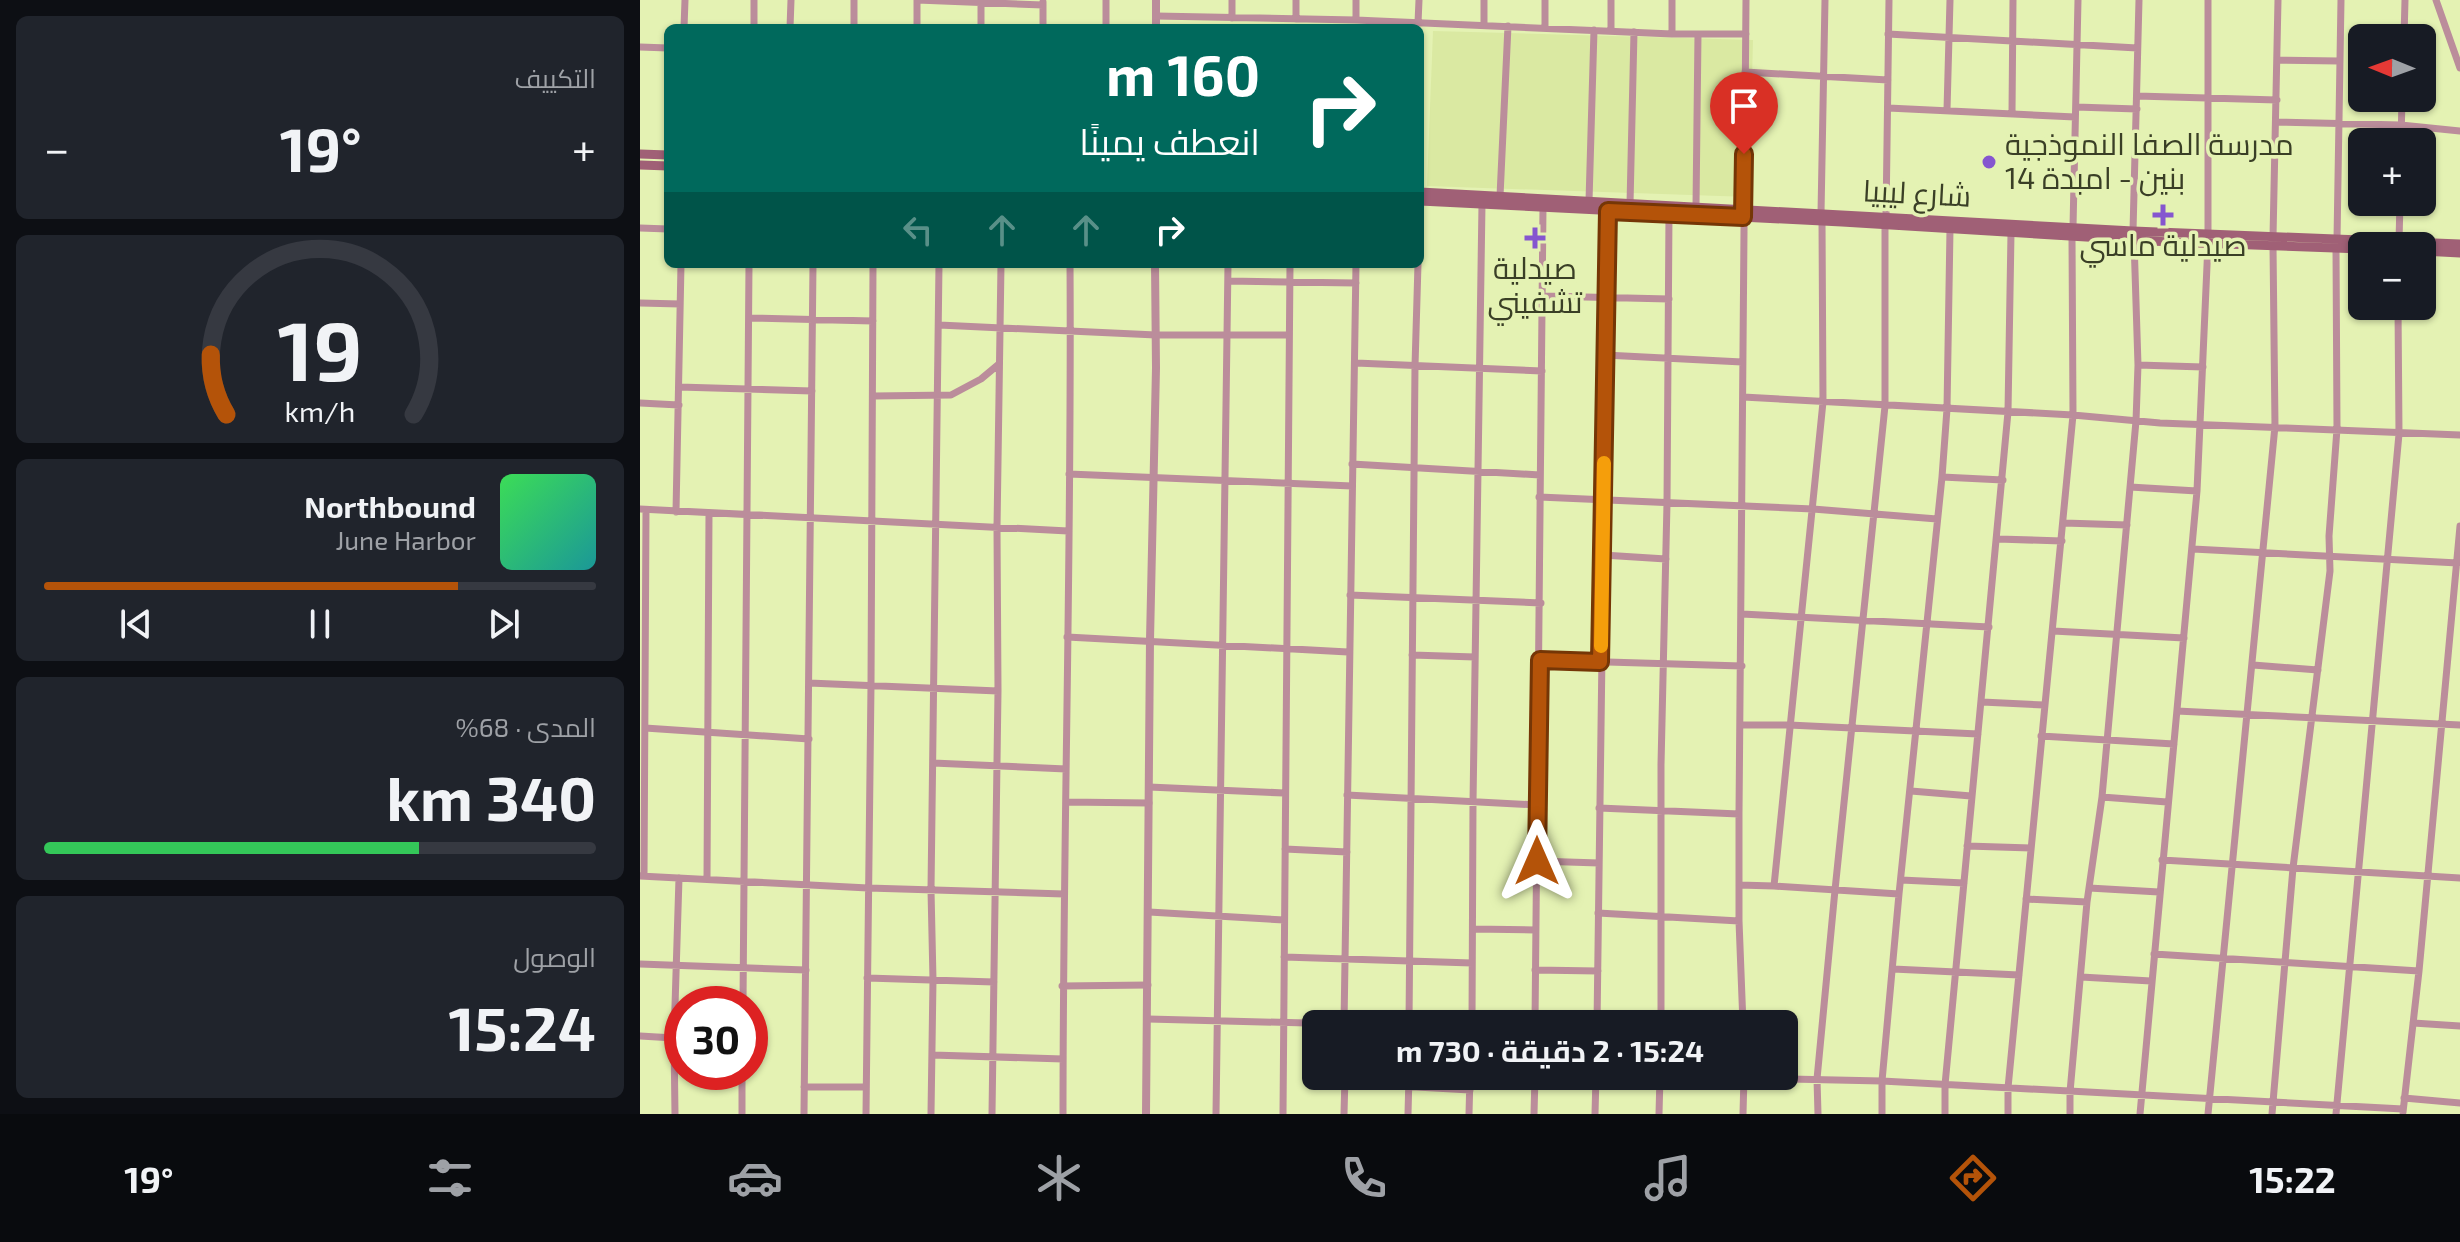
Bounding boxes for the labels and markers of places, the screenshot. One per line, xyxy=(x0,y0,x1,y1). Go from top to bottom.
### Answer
pin xyxy=(1710,72,1778,154)
place label: مدرسة الصفا النموذجية بنين - امبدة 14 xyxy=(2005,125,2294,197)
marker: مدرسة الصفا النموذجية بنين - امبدة 14 xyxy=(1980,153,1998,171)
marker: صيدلية ماسي xyxy=(2154,206,2172,224)
place label: صيدلية ماسي xyxy=(2079,226,2247,268)
marker: صيدلية تشفيني xyxy=(1526,229,1544,247)
place label: صيدلية تشفيني xyxy=(1487,249,1583,326)

